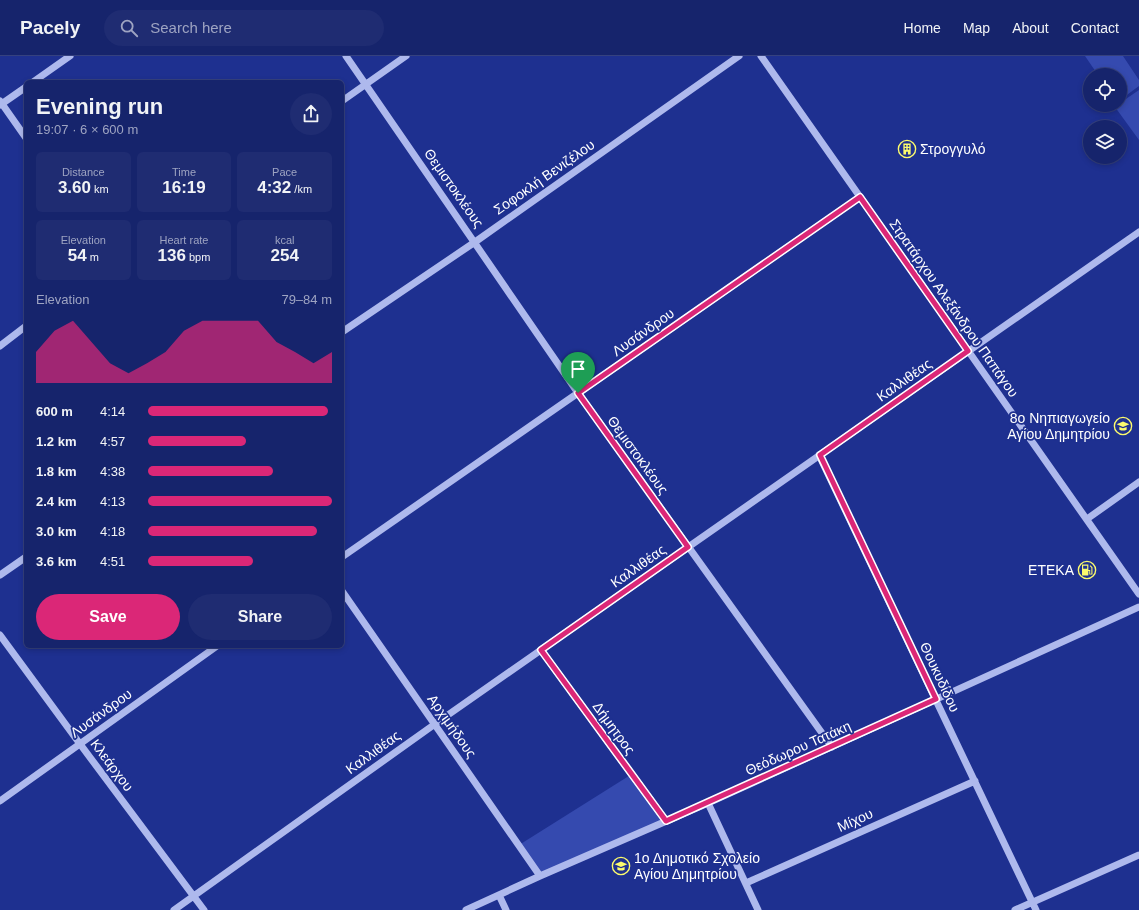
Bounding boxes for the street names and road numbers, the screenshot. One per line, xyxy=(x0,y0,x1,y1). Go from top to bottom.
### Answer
street label: Σοφοκλή Βενιζέλου xyxy=(491,136,597,218)
street label: Θεμιστοκλέους xyxy=(421,146,487,231)
street label: Στρατάρχου Αλεξάνδρου Παπάγου xyxy=(886,216,1022,400)
street label: Λυσάνδρου xyxy=(609,305,677,359)
street label: Καλλιθέας xyxy=(874,355,935,405)
street label: Θεμιστοκλέους xyxy=(604,413,672,497)
street label: Καλλιθέας xyxy=(608,541,669,591)
street label: Θουκυδίδου xyxy=(917,640,963,714)
street label: Λυσάνδρου xyxy=(67,685,135,741)
street label: Αρχιμήδους xyxy=(424,691,480,761)
street label: Δήμητρος xyxy=(590,699,639,758)
street label: Θεόδωρου Τατάκη xyxy=(743,718,853,778)
street label: Καλλιθέας xyxy=(343,727,403,777)
street label: Κλεάρχου xyxy=(87,736,137,794)
street label: Μίχου xyxy=(835,805,875,835)

